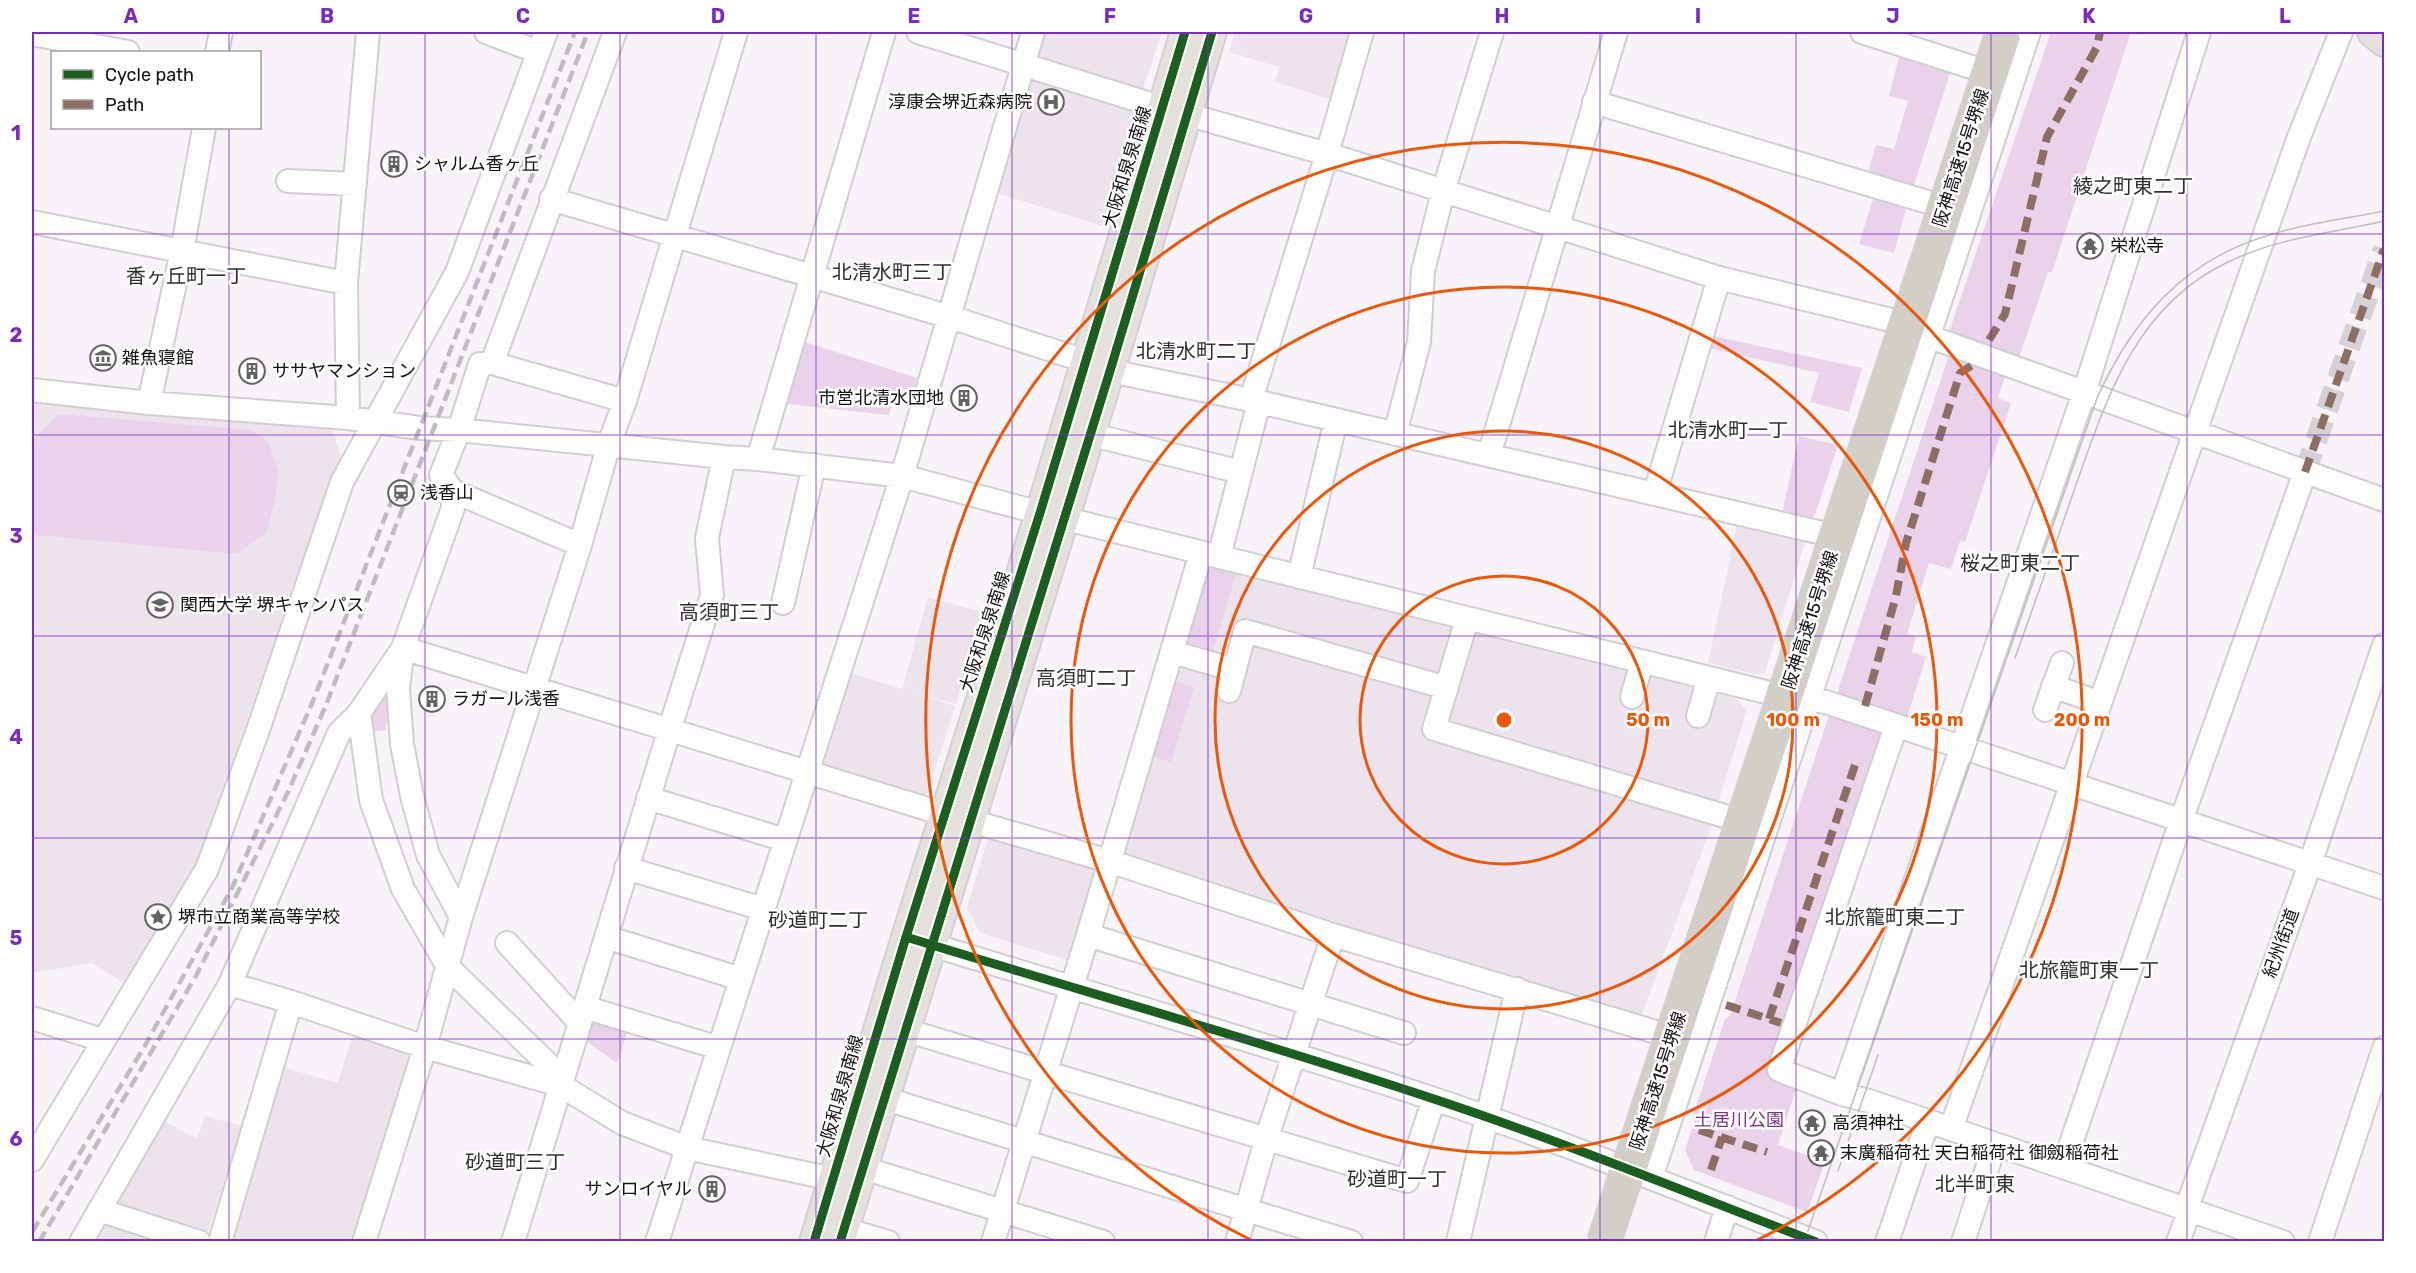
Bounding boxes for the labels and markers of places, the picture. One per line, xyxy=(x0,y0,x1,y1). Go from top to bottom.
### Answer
hospital icon: 淳康会堺近森病院 xyxy=(1036,87,1066,117)
place label: 淳康会堺近森病院 xyxy=(888,91,1032,113)
building icon: シャルム香ヶ丘 xyxy=(379,149,409,179)
place label: シャルム香ヶ丘 xyxy=(414,153,540,175)
temple icon: 栄松寺 xyxy=(2075,231,2105,261)
place label: 栄松寺 xyxy=(2110,235,2164,257)
museum icon: 雑魚寝館 xyxy=(88,343,118,373)
place label: 雑魚寝館 xyxy=(122,347,194,369)
building icon: ササヤマンション xyxy=(237,356,267,386)
place label: ササヤマンション xyxy=(272,360,416,382)
building icon: 市営北清水団地 xyxy=(949,383,979,413)
place label: 市営北清水団地 xyxy=(818,387,944,409)
station icon: 浅香山 xyxy=(386,478,416,508)
place label: 浅香山 xyxy=(420,482,474,504)
school or university icon: 関西大学 堺キャンパス xyxy=(145,590,175,620)
place label: 関西大学 堺キャンパス xyxy=(180,594,364,616)
building icon: ラガール浅香 xyxy=(417,684,447,714)
place label: ラガール浅香 xyxy=(452,688,560,710)
centre of rings xyxy=(1494,710,1514,730)
place icon: 堺市立商業高等学校 xyxy=(143,902,173,932)
place label: 堺市立商業高等学校 xyxy=(178,906,340,928)
temple icon: 高須神社 xyxy=(1797,1108,1827,1138)
place label: 高須神社 xyxy=(1832,1112,1904,1134)
temple icon: 末廣稲荷社 天白稲荷社 御劔稲荷社 xyxy=(1806,1138,1836,1168)
place label: 末廣稲荷社 天白稲荷社 御劔稲荷社 xyxy=(1840,1142,2119,1164)
building icon: サンロイヤル xyxy=(697,1174,727,1204)
place label: サンロイヤル xyxy=(585,1178,692,1200)

